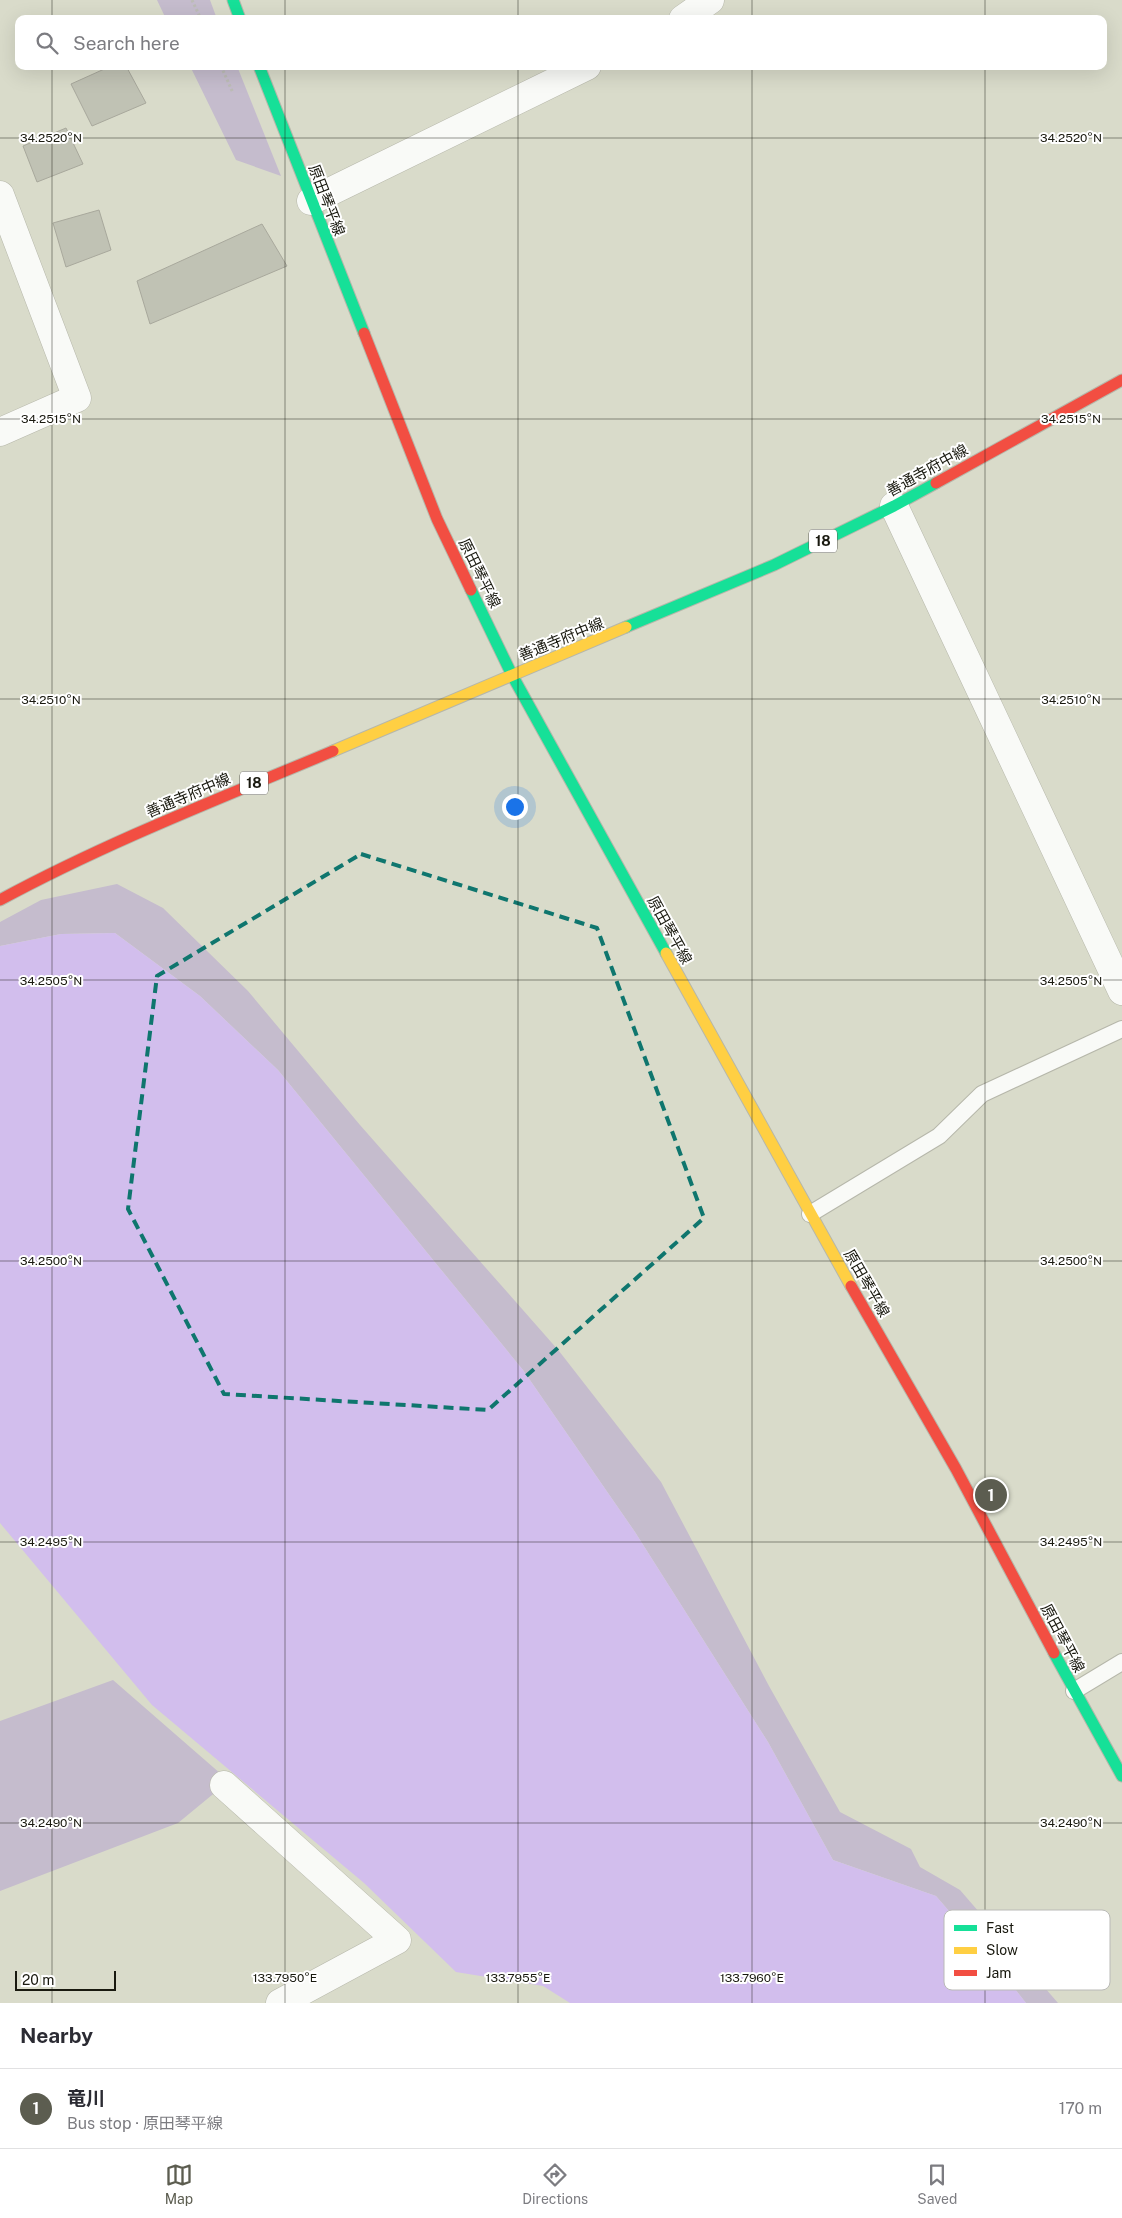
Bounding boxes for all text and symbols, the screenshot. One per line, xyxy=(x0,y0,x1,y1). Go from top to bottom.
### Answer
search box xyxy=(15,15,1107,70)
icon: search xyxy=(33,29,61,57)
text: Search here xyxy=(73,32,180,54)
text: 34.2520°N xyxy=(20,131,82,145)
text: 34.2520°N xyxy=(1040,131,1102,145)
street label: 原田琴平線 xyxy=(306,162,348,238)
text: 34.2515°N xyxy=(21,412,81,426)
text: 34.2515°N xyxy=(1041,412,1101,426)
street label: 善通寺府中線 xyxy=(884,441,970,499)
road number: 18 xyxy=(809,530,837,552)
street label: 原田琴平線 xyxy=(456,536,504,610)
street label: 善通寺府中線 xyxy=(516,614,606,664)
text: 34.2510°N xyxy=(21,693,81,707)
text: 34.2510°N xyxy=(1041,693,1101,707)
street label: 善通寺府中線 xyxy=(143,770,233,820)
road number: 18 xyxy=(240,771,268,794)
your location xyxy=(502,794,528,820)
street label: 原田琴平線 xyxy=(644,893,696,967)
text: 34.2505°N xyxy=(20,974,82,988)
text: 34.2505°N xyxy=(1040,974,1102,988)
street label: 原田琴平線 xyxy=(841,1246,893,1320)
text: 34.2500°N xyxy=(20,1254,82,1268)
text: 34.2500°N xyxy=(1040,1254,1102,1268)
pin: 1 xyxy=(975,1476,1007,1514)
text: 34.2495°N xyxy=(20,1535,82,1549)
text: 34.2495°N xyxy=(1040,1535,1102,1549)
street label: 原田琴平線 xyxy=(1038,1601,1088,1675)
text: 34.2490°N xyxy=(20,1816,82,1830)
text: 34.2490°N xyxy=(1040,1816,1102,1830)
legend xyxy=(944,1910,1110,1990)
text: Fast xyxy=(986,1920,1014,1936)
text: Slow xyxy=(986,1942,1018,1958)
text: Jam xyxy=(986,1965,1011,1981)
scale bar xyxy=(15,1968,116,1991)
text: 133.7950°E xyxy=(253,1971,317,1985)
text: 133.7955°E xyxy=(486,1971,550,1985)
text: 133.7960°E xyxy=(720,1971,784,1985)
text: 20 m xyxy=(22,1972,54,1988)
text: Nearby xyxy=(20,2023,93,2048)
text: 竜川 xyxy=(67,2087,105,2109)
text: 1 xyxy=(33,2099,39,2118)
text: 170 m xyxy=(1059,2099,1102,2118)
text: Bus stop · 原田琴平線 xyxy=(67,2114,223,2133)
tab: Map xyxy=(165,2161,193,2207)
tab: Directions xyxy=(522,2161,588,2207)
tab: Saved xyxy=(917,2161,957,2207)

